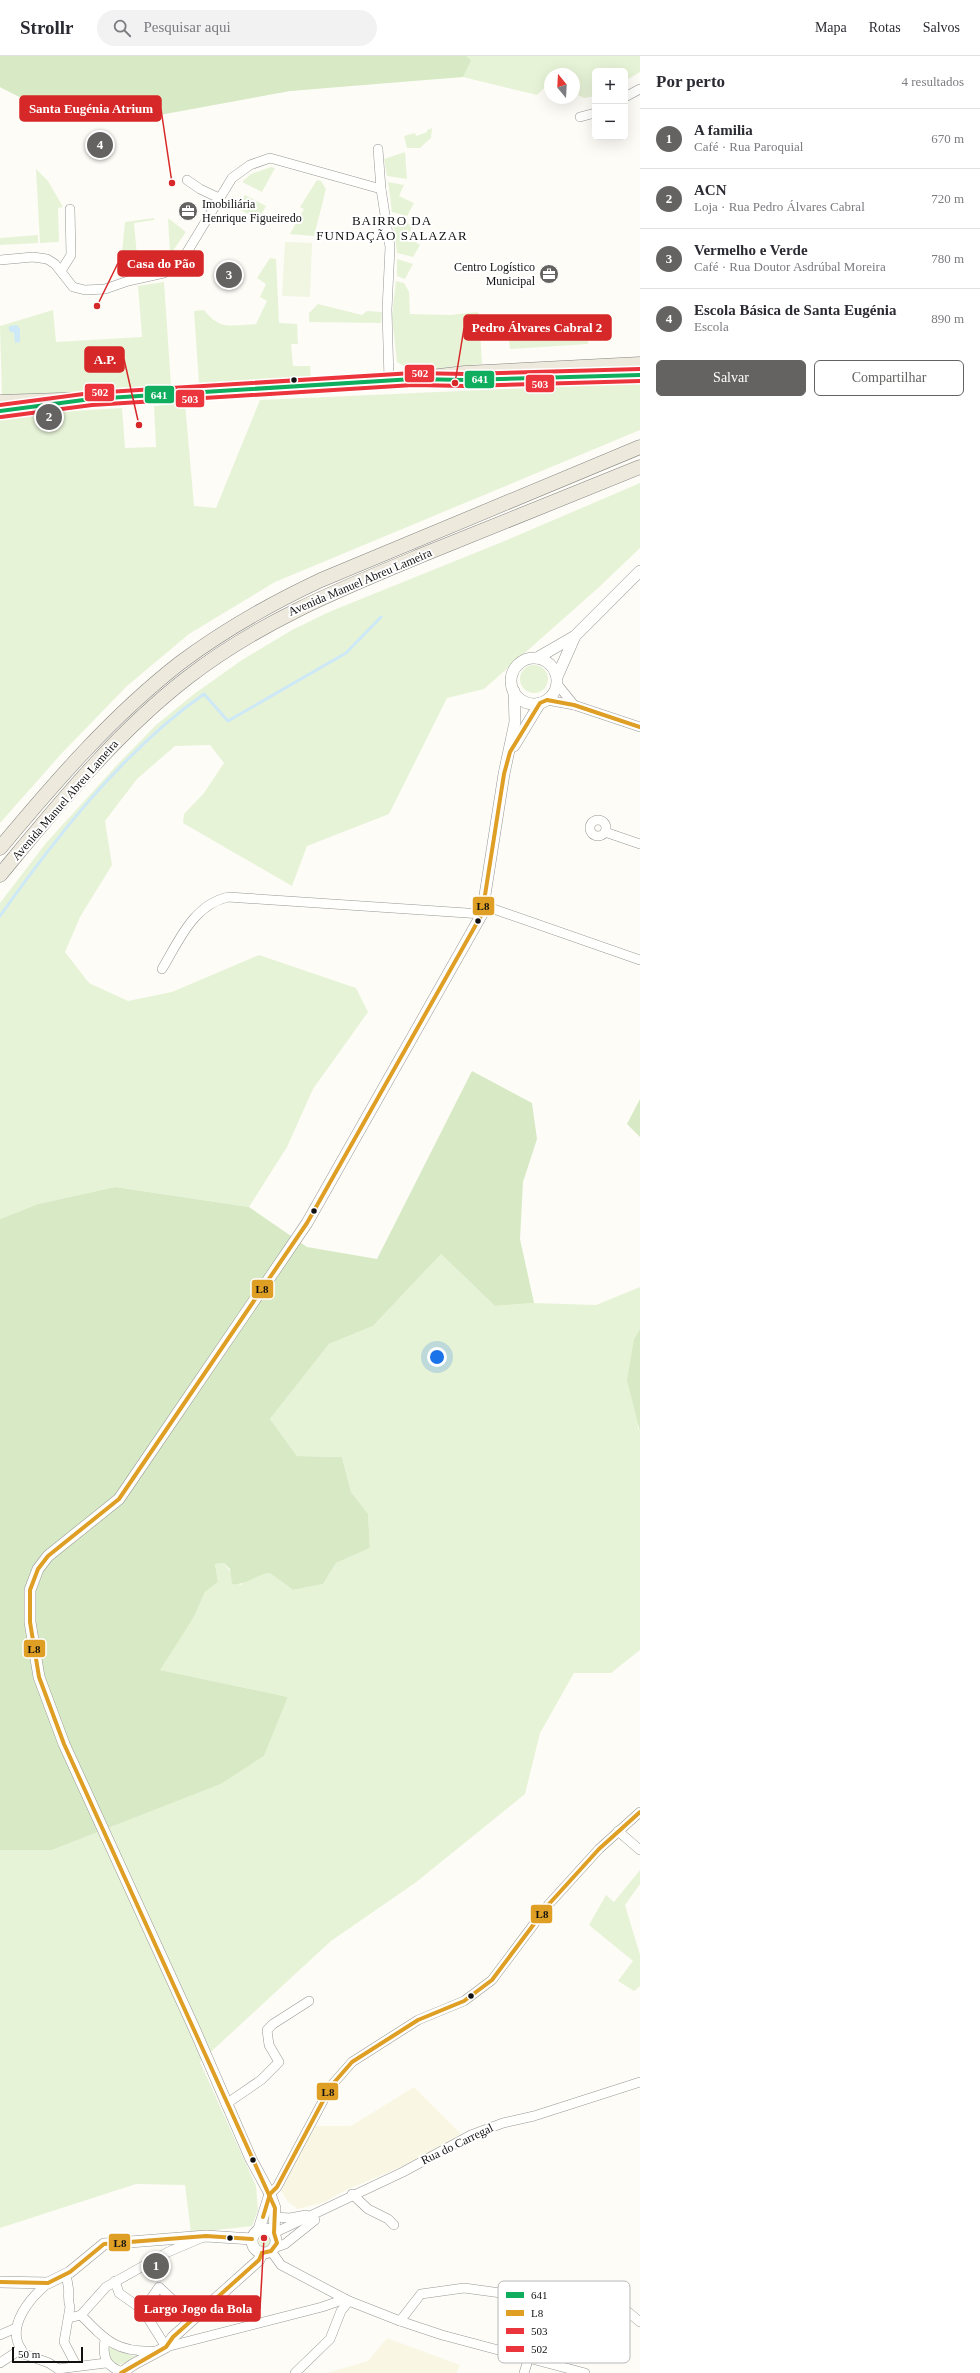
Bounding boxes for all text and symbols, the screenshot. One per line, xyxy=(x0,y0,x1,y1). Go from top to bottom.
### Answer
search box xyxy=(97,10,377,46)
text: Strollr xyxy=(20,17,73,38)
icon: search xyxy=(111,17,133,39)
text: Pesquisar aqui xyxy=(143,19,231,35)
text: Mapa xyxy=(815,20,847,35)
text: Rotas xyxy=(869,20,901,35)
text: Salvos xyxy=(923,20,960,35)
north arrow xyxy=(544,68,580,104)
map controls xyxy=(592,68,628,140)
button: + xyxy=(592,68,628,104)
text: Por perto xyxy=(656,72,725,91)
text: 4 resultados xyxy=(902,74,964,89)
callout: Santa Eugénia Atrium xyxy=(20,96,161,121)
text: Santa Eugénia Atrium xyxy=(29,101,153,116)
button: − xyxy=(592,104,628,140)
text: A familia xyxy=(694,122,753,138)
pin: 4 xyxy=(87,130,113,160)
text: 1 xyxy=(666,131,672,146)
text: 670 m xyxy=(931,131,964,146)
text: Café · Rua Paroquial xyxy=(694,139,803,154)
text: ACN xyxy=(694,182,727,198)
text: 2 xyxy=(666,191,672,206)
text: 720 m xyxy=(931,191,964,206)
place label: Imobiliária Henrique Figueiredo xyxy=(202,197,302,225)
text: Loja · Rua Pedro Álvares Cabral xyxy=(694,199,865,214)
office icon: Imobiliária Henrique Figueiredo xyxy=(177,200,199,222)
district label: BAIRRO DA FUNDAÇÃO SALAZAR xyxy=(316,213,468,243)
text: Vermelho e Verde xyxy=(694,242,808,258)
callout: Casa do Pão xyxy=(118,251,203,276)
text: 3 xyxy=(666,251,672,266)
text: 780 m xyxy=(931,251,964,266)
text: Casa do Pão xyxy=(127,256,195,271)
text: Café · Rua Doutor Asdrúbal Moreira xyxy=(694,259,886,274)
pin: 3 xyxy=(216,260,242,290)
place label: Centro Logístico Municipal xyxy=(454,260,536,288)
office icon: Centro Logístico Municipal xyxy=(538,263,560,285)
text: Escola Básica de Santa Eugénia xyxy=(694,302,897,318)
text: 4 xyxy=(666,311,672,326)
text: 890 m xyxy=(931,311,964,326)
callout: Pedro Álvares Cabral 2 xyxy=(464,315,611,340)
text: Escola xyxy=(694,319,729,334)
text: Pedro Álvares Cabral 2 xyxy=(472,320,602,335)
callout: A.P. xyxy=(85,347,124,372)
text: A.P. xyxy=(94,352,116,367)
button: Salvar xyxy=(656,360,806,396)
button: Compartilhar xyxy=(814,360,964,396)
line badge: 502 xyxy=(404,364,435,383)
text: 502 xyxy=(412,367,429,379)
line badge: 641 xyxy=(464,370,495,389)
text: 641 xyxy=(472,373,488,385)
line badge: 503 xyxy=(525,374,555,393)
unlabelled marker xyxy=(289,375,299,385)
text: 503 xyxy=(532,378,549,390)
line badge: 502 xyxy=(84,383,115,402)
line badge: 641 xyxy=(144,385,175,404)
text: 502 xyxy=(92,386,109,398)
text: 641 xyxy=(151,389,167,401)
line badge: 503 xyxy=(175,389,205,408)
text: 503 xyxy=(182,393,199,405)
pin: 2 xyxy=(36,402,62,432)
street label: Avenida Manuel Abreu Lameira xyxy=(286,545,435,619)
street label: Avenida Manuel Abreu Lameira xyxy=(9,737,121,863)
line badge: L8 xyxy=(472,896,495,916)
text: L8 xyxy=(477,900,490,912)
unlabelled marker xyxy=(473,916,483,926)
unlabelled marker xyxy=(309,1206,319,1216)
line badge: L8 xyxy=(251,1279,274,1299)
text: L8 xyxy=(256,1283,269,1295)
your location xyxy=(427,1347,447,1367)
line badge: L8 xyxy=(23,1639,46,1658)
text: L8 xyxy=(28,1643,41,1655)
line badge: L8 xyxy=(530,1904,553,1924)
text: L8 xyxy=(536,1908,549,1920)
unlabelled marker xyxy=(466,1991,476,2001)
line badge: L8 xyxy=(316,2082,339,2101)
text: L8 xyxy=(322,2086,335,2098)
street label: Rua do Carregal xyxy=(419,2120,496,2168)
unlabelled marker xyxy=(248,2155,258,2165)
line badge: L8 xyxy=(108,2233,131,2252)
unlabelled marker xyxy=(225,2233,235,2243)
text: L8 xyxy=(114,2237,127,2249)
pin: 1 xyxy=(143,2251,169,2281)
legend xyxy=(498,2281,630,2363)
text: 641 xyxy=(531,2289,548,2301)
callout: Largo Jogo da Bola xyxy=(135,2296,260,2321)
text: Largo Jogo da Bola xyxy=(144,2301,253,2316)
text: L8 xyxy=(531,2307,544,2319)
text: 503 xyxy=(531,2325,548,2337)
text: 502 xyxy=(531,2343,548,2355)
scale bar xyxy=(12,2345,83,2364)
text: 50 m xyxy=(18,2348,40,2360)

